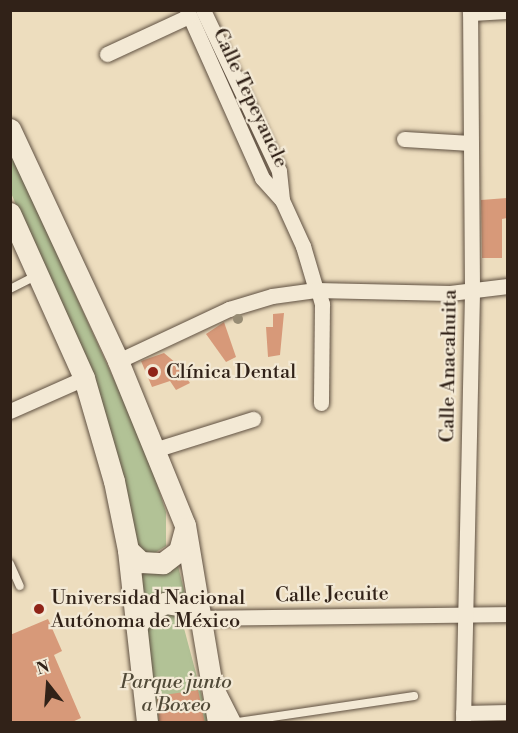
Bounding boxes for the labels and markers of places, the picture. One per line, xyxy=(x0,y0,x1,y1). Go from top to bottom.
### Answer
place label: Clínica Dental xyxy=(166,360,296,384)
marker: Clínica Dental xyxy=(144,363,162,381)
place label: Universidad Nacional Autónoma de México xyxy=(51,586,245,633)
marker: Universidad Nacional Autónoma de México xyxy=(32,602,46,616)

